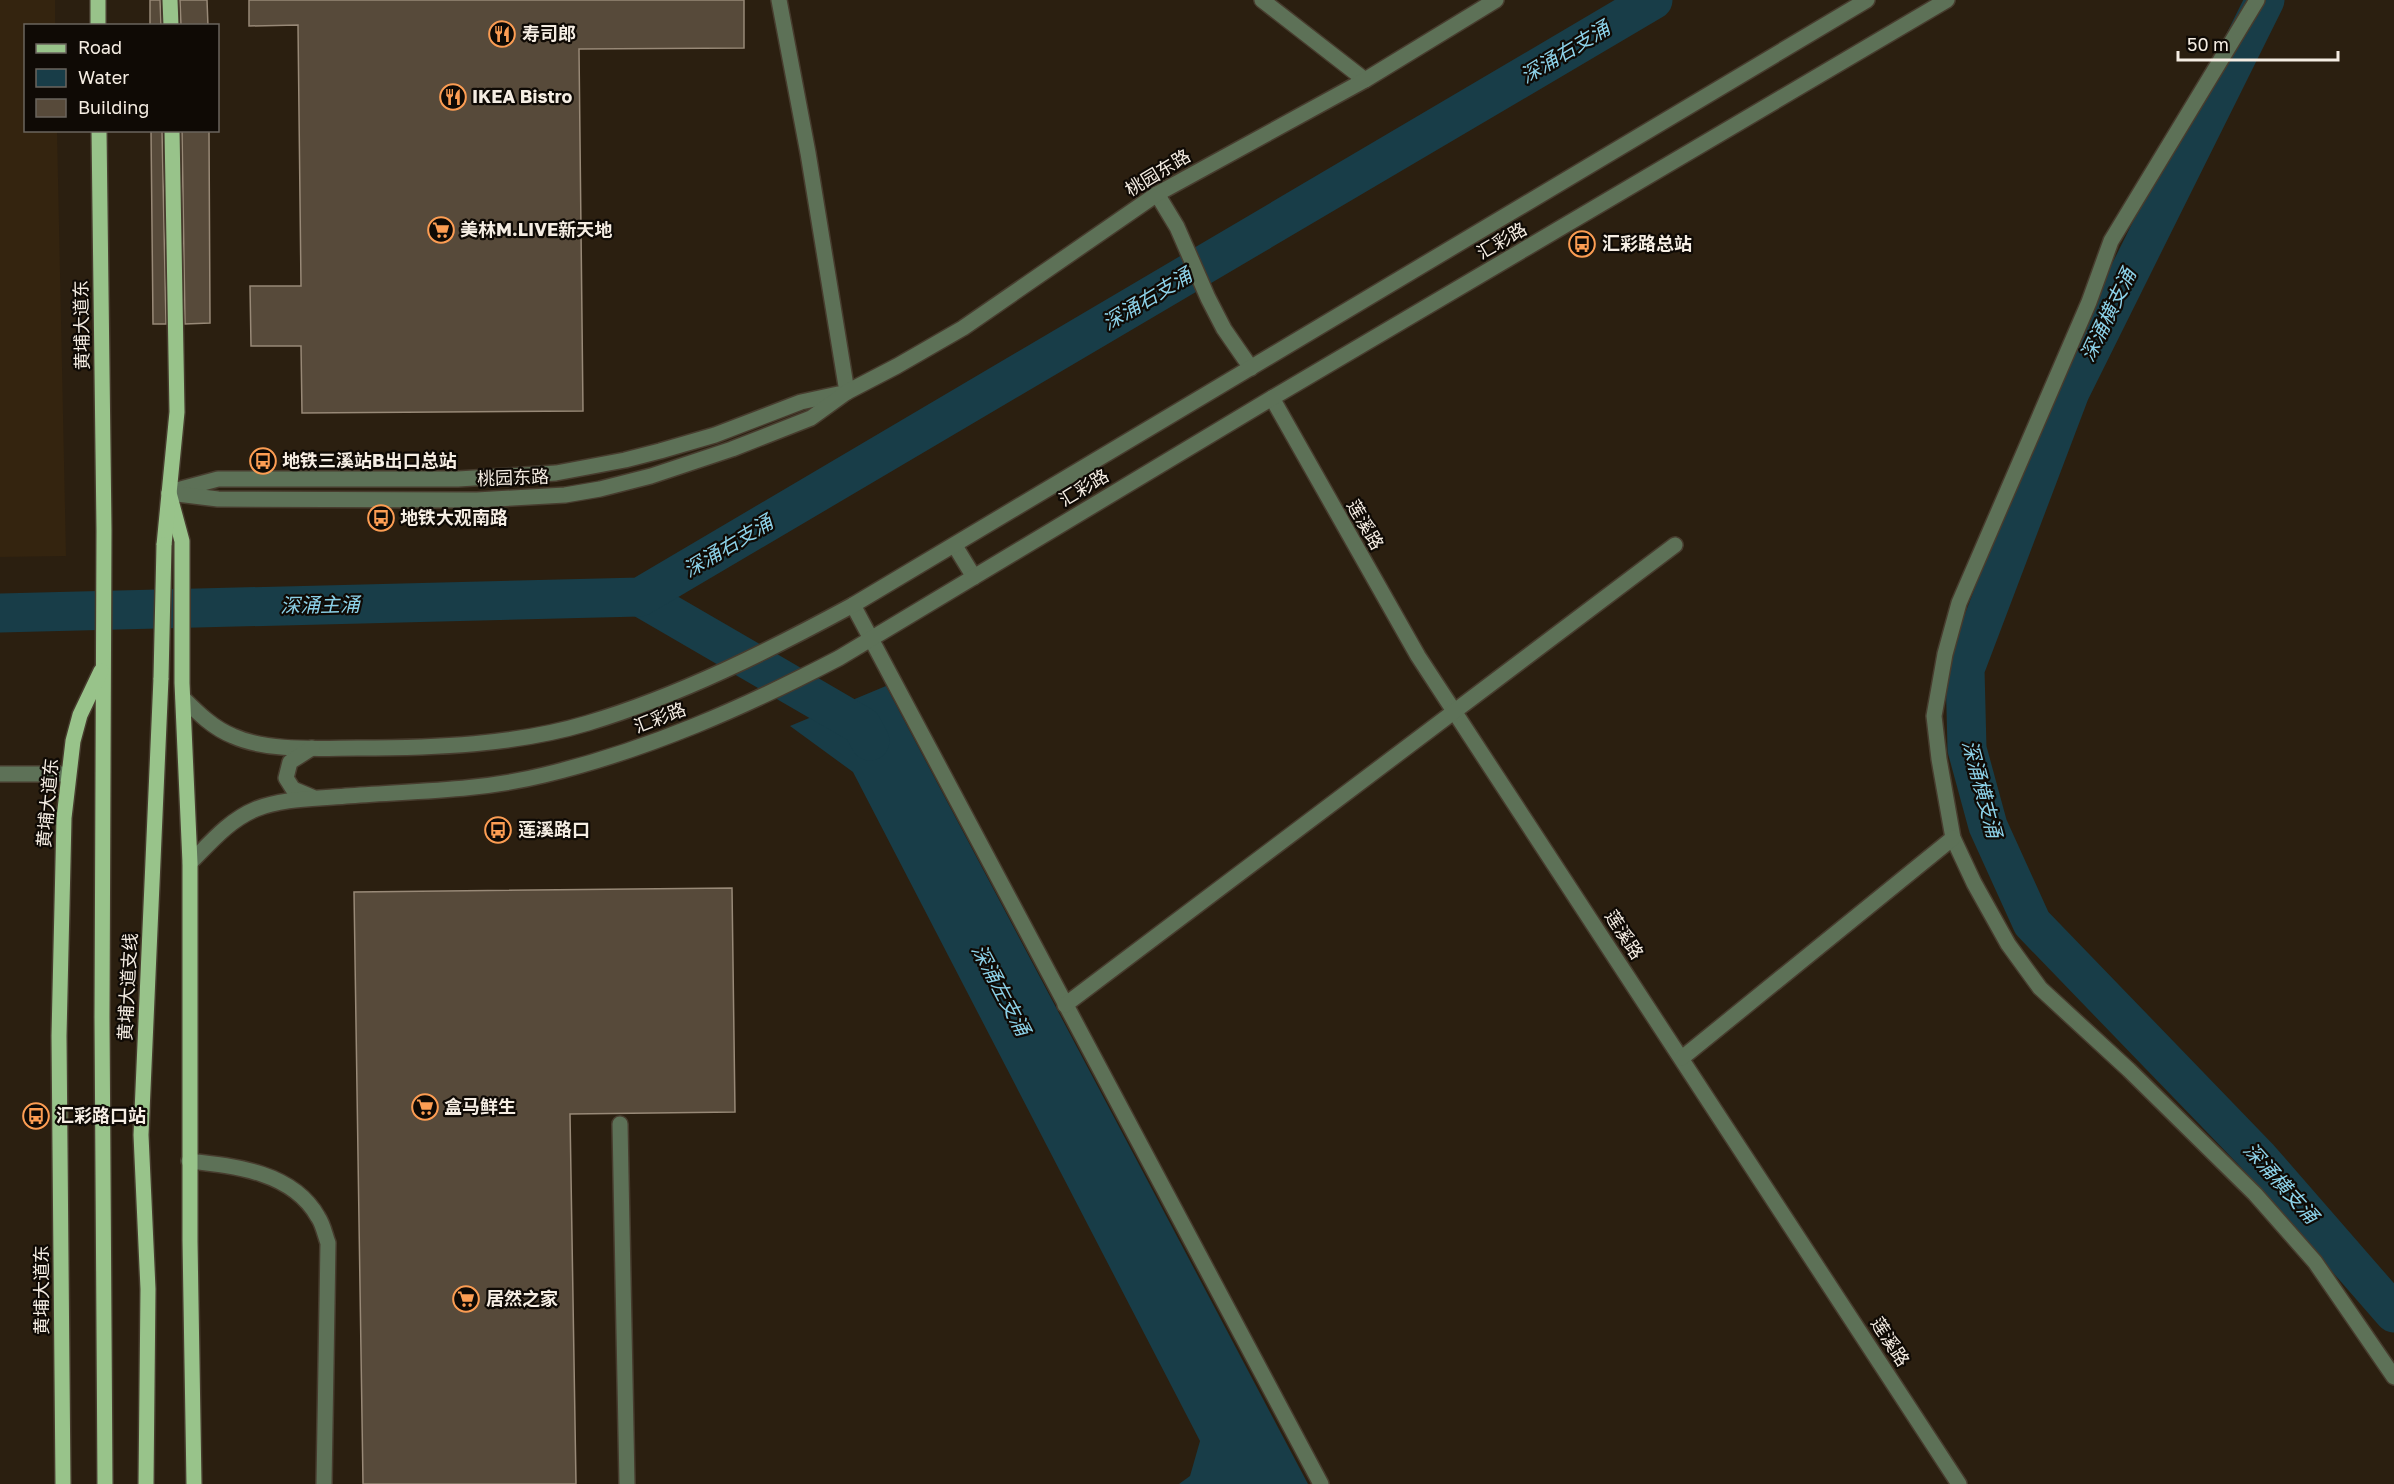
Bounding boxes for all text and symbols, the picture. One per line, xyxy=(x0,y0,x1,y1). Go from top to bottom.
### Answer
water label: 深涌右支涌 xyxy=(1515,14,1615,87)
restaurant icon: 寿司郎 xyxy=(487,19,517,49)
place label: 寿司郎 xyxy=(522,22,576,44)
legend xyxy=(24,24,219,132)
scale bar xyxy=(2178,24,2338,62)
text: 50 m xyxy=(2187,33,2229,55)
text: Road xyxy=(78,36,122,58)
text: Water xyxy=(78,66,129,88)
restaurant icon: IKEA Bistro xyxy=(438,82,468,112)
place label: IKEA Bistro xyxy=(472,85,572,107)
text: Building xyxy=(78,96,149,118)
street label: 桃园东路 xyxy=(1121,144,1194,200)
supermarket icon: 美林M.LIVE新天地 xyxy=(426,215,456,245)
street label: 汇彩路 xyxy=(1473,217,1530,263)
place label: 美林M.LIVE新天地 xyxy=(460,218,612,240)
bus stop icon: 汇彩路总站 xyxy=(1567,229,1597,259)
place label: 汇彩路总站 xyxy=(1602,232,1692,254)
water label: 深涌右支涌 xyxy=(1097,261,1197,334)
water label: 深涌横支涌 xyxy=(2074,263,2141,365)
street label: 黄埔大道东 xyxy=(69,280,93,370)
bus stop icon: 地铁三溪站B出口总站 xyxy=(248,446,278,476)
place label: 地铁三溪站B出口总站 xyxy=(282,449,457,471)
street label: 汇彩路 xyxy=(1055,464,1112,510)
street label: 桃园东路 xyxy=(477,465,549,489)
street label: 莲溪路 xyxy=(1343,496,1389,553)
bus stop icon: 地铁大观南路 xyxy=(366,503,396,533)
place label: 地铁大观南路 xyxy=(400,506,508,528)
water label: 深涌右支涌 xyxy=(678,508,778,581)
water label: 深涌主涌 xyxy=(280,591,362,617)
street label: 汇彩路 xyxy=(630,697,689,737)
water label: 深涌横支涌 xyxy=(1958,737,2008,842)
street label: 黄埔大道东 xyxy=(32,757,62,849)
bus stop icon: 莲溪路口 xyxy=(483,815,513,845)
place label: 莲溪路口 xyxy=(518,818,590,840)
street label: 莲溪路 xyxy=(1601,906,1649,963)
street label: 黄埔大道支线 xyxy=(113,932,141,1041)
water label: 深涌左支涌 xyxy=(968,940,1037,1041)
supermarket icon: 盒马鲜生 xyxy=(410,1092,440,1122)
place label: 盒马鲜生 xyxy=(444,1095,516,1117)
bus stop icon: 汇彩路口站 xyxy=(21,1101,51,1131)
place label: 汇彩路口站 xyxy=(56,1104,146,1126)
water label: 深涌横支涌 xyxy=(2239,1137,2325,1229)
street label: 黄埔大道东 xyxy=(30,1245,52,1335)
supermarket icon: 居然之家 xyxy=(451,1284,481,1314)
place label: 居然之家 xyxy=(486,1287,558,1309)
street label: 莲溪路 xyxy=(1867,1313,1915,1370)

